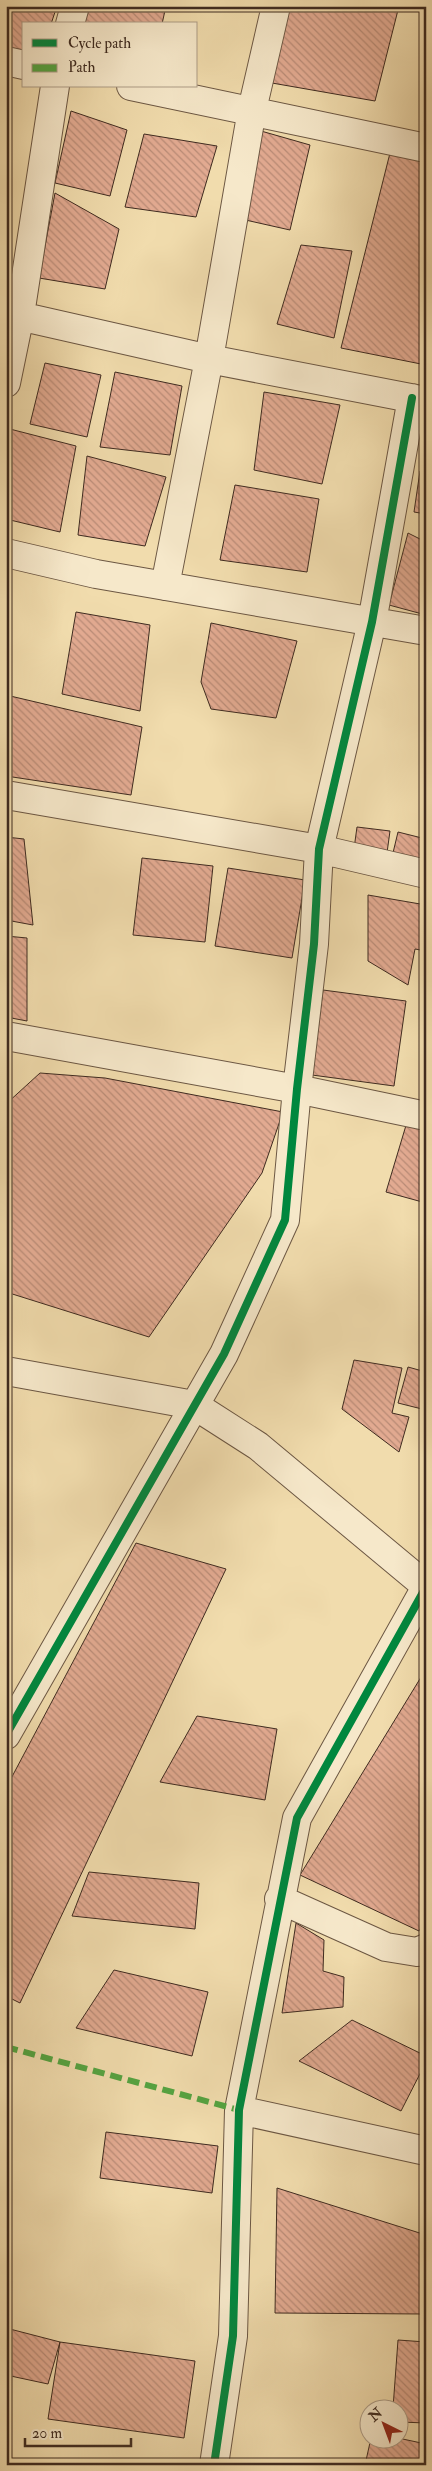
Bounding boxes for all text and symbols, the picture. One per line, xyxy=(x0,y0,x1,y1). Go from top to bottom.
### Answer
legend xyxy=(22,22,198,88)
text: Cycle path xyxy=(68,34,131,54)
text: Path xyxy=(68,58,95,77)
north arrow xyxy=(360,2398,410,2448)
text: N xyxy=(365,2404,386,2426)
scale bar xyxy=(25,2416,131,2448)
text: 20 m xyxy=(32,2424,62,2443)

